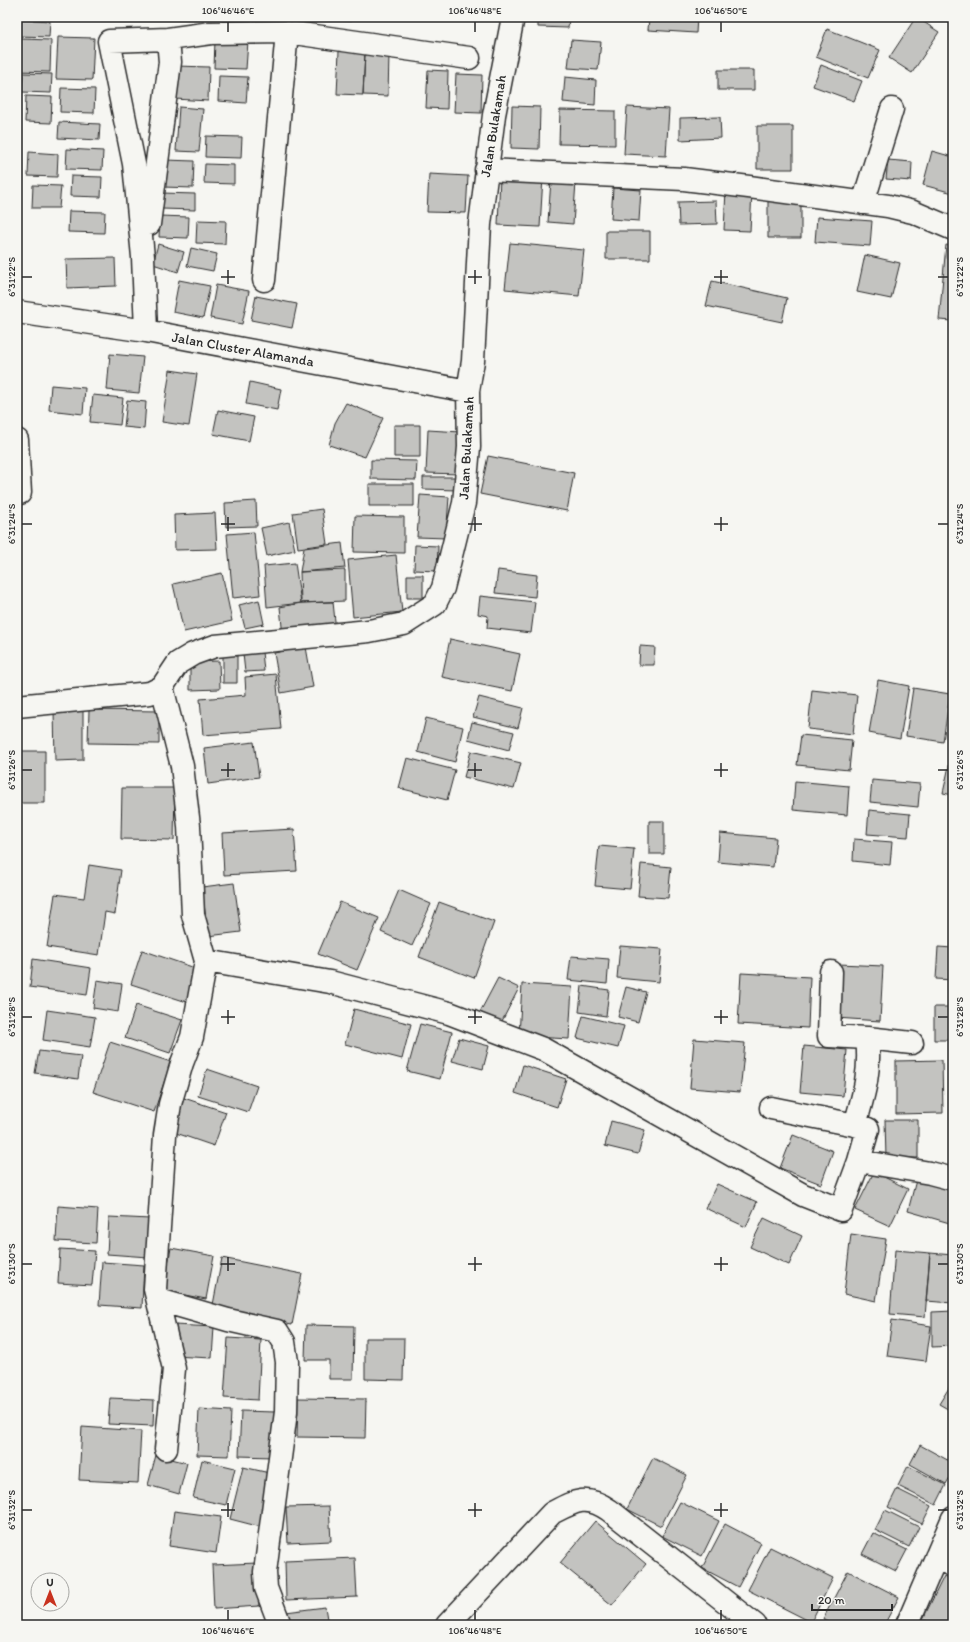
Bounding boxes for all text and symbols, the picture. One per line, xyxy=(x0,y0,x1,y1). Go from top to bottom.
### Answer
text: 106°46'46"E xyxy=(202,4,255,17)
text: 106°46'48"E xyxy=(449,4,502,17)
text: 106°46'50"E xyxy=(695,4,748,17)
street label: Jalan Bulakamah xyxy=(477,73,510,178)
text: 6°31'22"S xyxy=(5,257,18,297)
text: 6°31'22"S xyxy=(953,257,966,297)
street label: Jalan Cluster Alamanda xyxy=(170,329,316,371)
street label: Jalan Bulakamah xyxy=(455,395,478,500)
text: 6°31'24"S xyxy=(5,503,18,544)
text: 6°31'24"S xyxy=(953,503,966,544)
text: 6°31'26"S xyxy=(5,750,18,790)
text: 6°31'26"S xyxy=(953,750,966,790)
text: 6°31'28"S xyxy=(5,997,18,1037)
text: 6°31'28"S xyxy=(953,997,966,1037)
text: 6°31'30"S xyxy=(5,1243,18,1285)
text: 6°31'30"S xyxy=(953,1243,966,1285)
text: 6°31'32"S xyxy=(5,1490,18,1530)
text: 6°31'32"S xyxy=(953,1490,966,1530)
north arrow xyxy=(30,1572,70,1612)
text: U xyxy=(46,1576,54,1589)
scale bar xyxy=(812,1586,892,1612)
text: 20 m xyxy=(818,1593,845,1607)
text: 106°46'46"E xyxy=(202,1624,255,1637)
text: 106°46'48"E xyxy=(449,1624,502,1637)
text: 106°46'50"E xyxy=(695,1624,748,1637)

